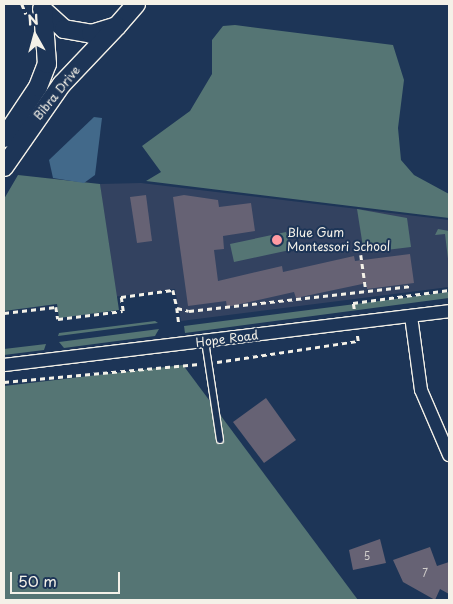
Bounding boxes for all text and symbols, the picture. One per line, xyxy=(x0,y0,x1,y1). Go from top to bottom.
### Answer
text: N xyxy=(26,9,40,31)
north arrow xyxy=(10,10,60,60)
street label: Bibra Drive xyxy=(31,63,83,123)
place label: Blue Gum Montessori School xyxy=(287,226,391,254)
marker: Blue Gum Montessori School xyxy=(271,234,283,246)
street label: Hope Road xyxy=(195,328,259,350)
house number: 5 xyxy=(364,550,370,562)
scale bar xyxy=(12,562,122,594)
house number: 7 xyxy=(422,567,428,579)
text: 50 m xyxy=(18,569,57,592)

